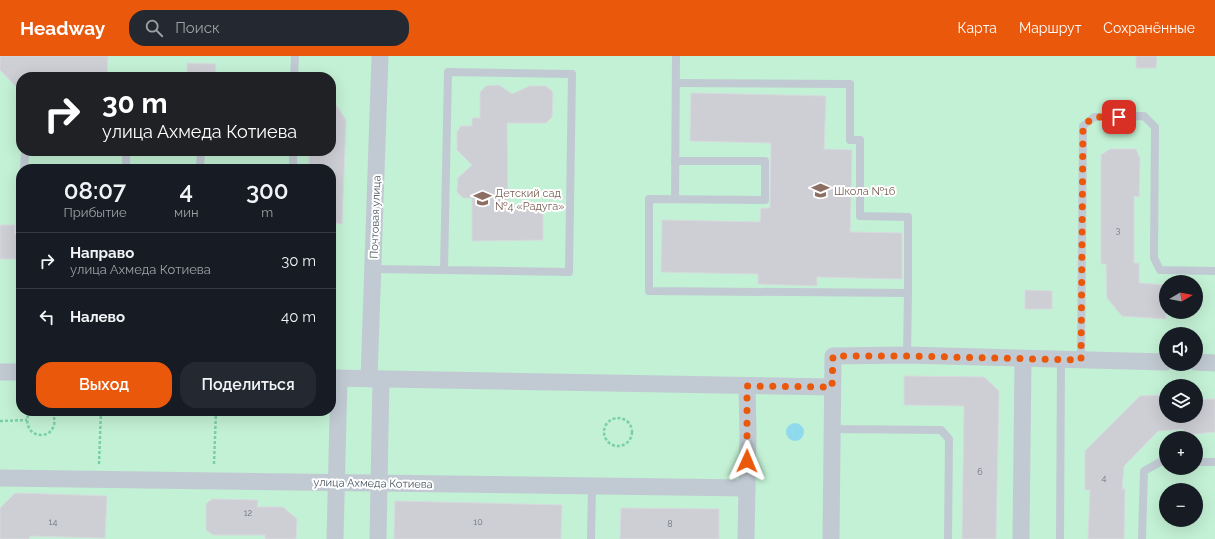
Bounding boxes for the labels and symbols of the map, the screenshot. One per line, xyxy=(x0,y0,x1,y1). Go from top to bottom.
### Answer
pin xyxy=(1102,100,1136,134)
street label: Почтовая улица xyxy=(368,175,383,259)
school or university icon: Школа №16 xyxy=(811,181,831,201)
place label: Школа №16 xyxy=(834,185,896,198)
place label: Детский сад №4 «Радуга» xyxy=(495,187,565,213)
school or university icon: Детский сад №4 «Радуга» xyxy=(472,189,492,209)
house number: 3 xyxy=(1116,225,1121,235)
north arrow xyxy=(1159,275,1203,319)
position arrow xyxy=(726,440,768,482)
house number: 6 xyxy=(977,467,983,477)
house number: 4 xyxy=(1102,473,1107,483)
street label: улица Ахмеда Котиева xyxy=(313,476,433,491)
house number: 12 xyxy=(244,508,253,518)
house number: 14 xyxy=(49,517,57,527)
house number: 10 xyxy=(473,517,483,527)
house number: 8 xyxy=(667,519,673,529)

